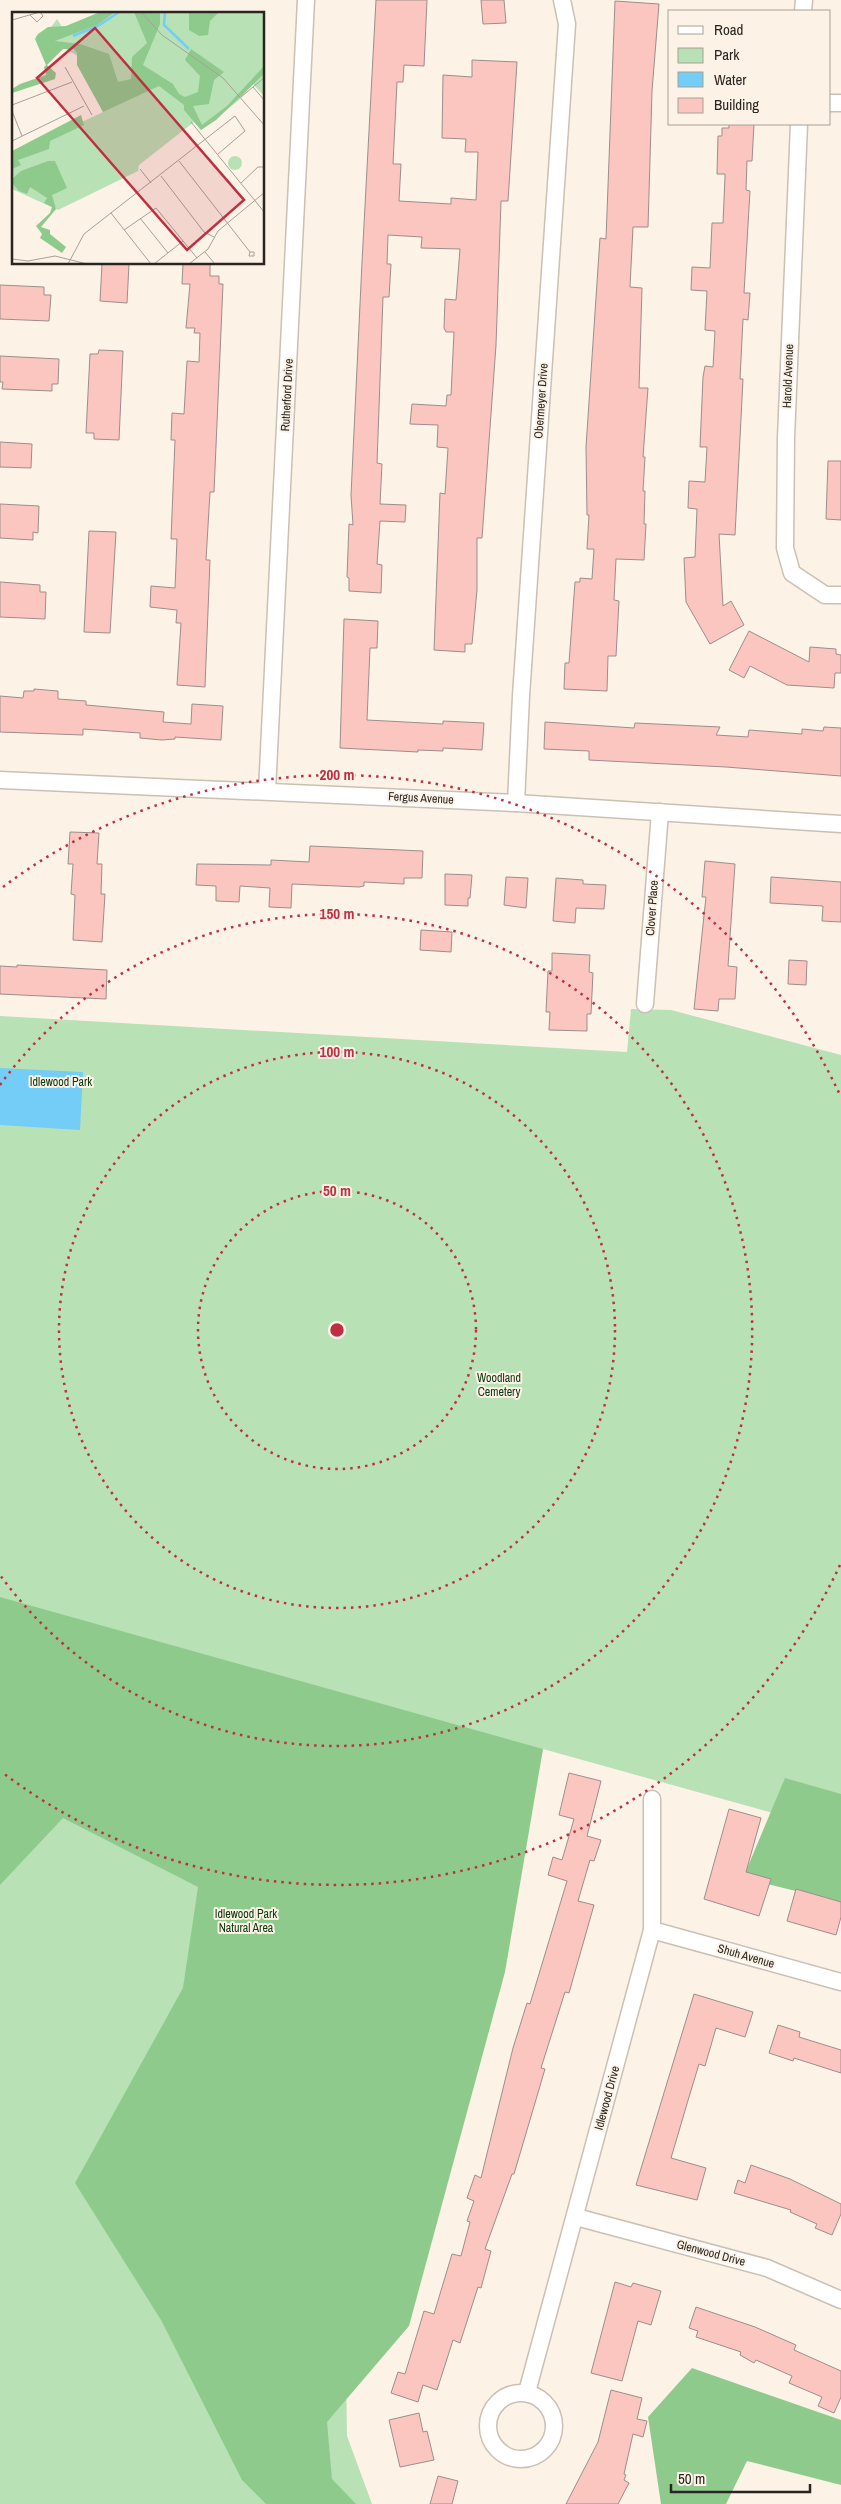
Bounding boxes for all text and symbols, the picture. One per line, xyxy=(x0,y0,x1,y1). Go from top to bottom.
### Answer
legend xyxy=(668,10,831,125)
inset map xyxy=(12,12,265,265)
text: Road xyxy=(714,19,743,40)
text: Park xyxy=(714,44,740,65)
text: Water xyxy=(714,69,746,90)
text: Building xyxy=(714,94,759,115)
street label: Harold Avenue xyxy=(779,344,797,408)
street label: Rutherford Drive xyxy=(277,358,297,432)
street label: Obermeyer Drive xyxy=(530,363,552,439)
text: 200 m xyxy=(320,764,354,785)
street label: Fergus Avenue xyxy=(388,788,454,808)
street label: Clover Place xyxy=(642,880,662,936)
text: 150 m xyxy=(320,903,354,924)
text: 100 m xyxy=(320,1041,354,1062)
park label: Idlewood Park xyxy=(30,1074,92,1090)
text: 50 m xyxy=(323,1180,351,1201)
centre of rings xyxy=(328,1321,346,1339)
park label: Woodland Cemetery xyxy=(477,1370,521,1400)
park label: Idlewood Park Natural Area xyxy=(215,1906,277,1936)
street label: Shuh Avenue xyxy=(716,1940,776,1972)
street label: Idlewood Drive xyxy=(591,2064,623,2132)
street label: Glenwood Drive xyxy=(675,2236,747,2270)
scale bar xyxy=(671,2462,810,2494)
text: 50 m xyxy=(678,2468,705,2489)

